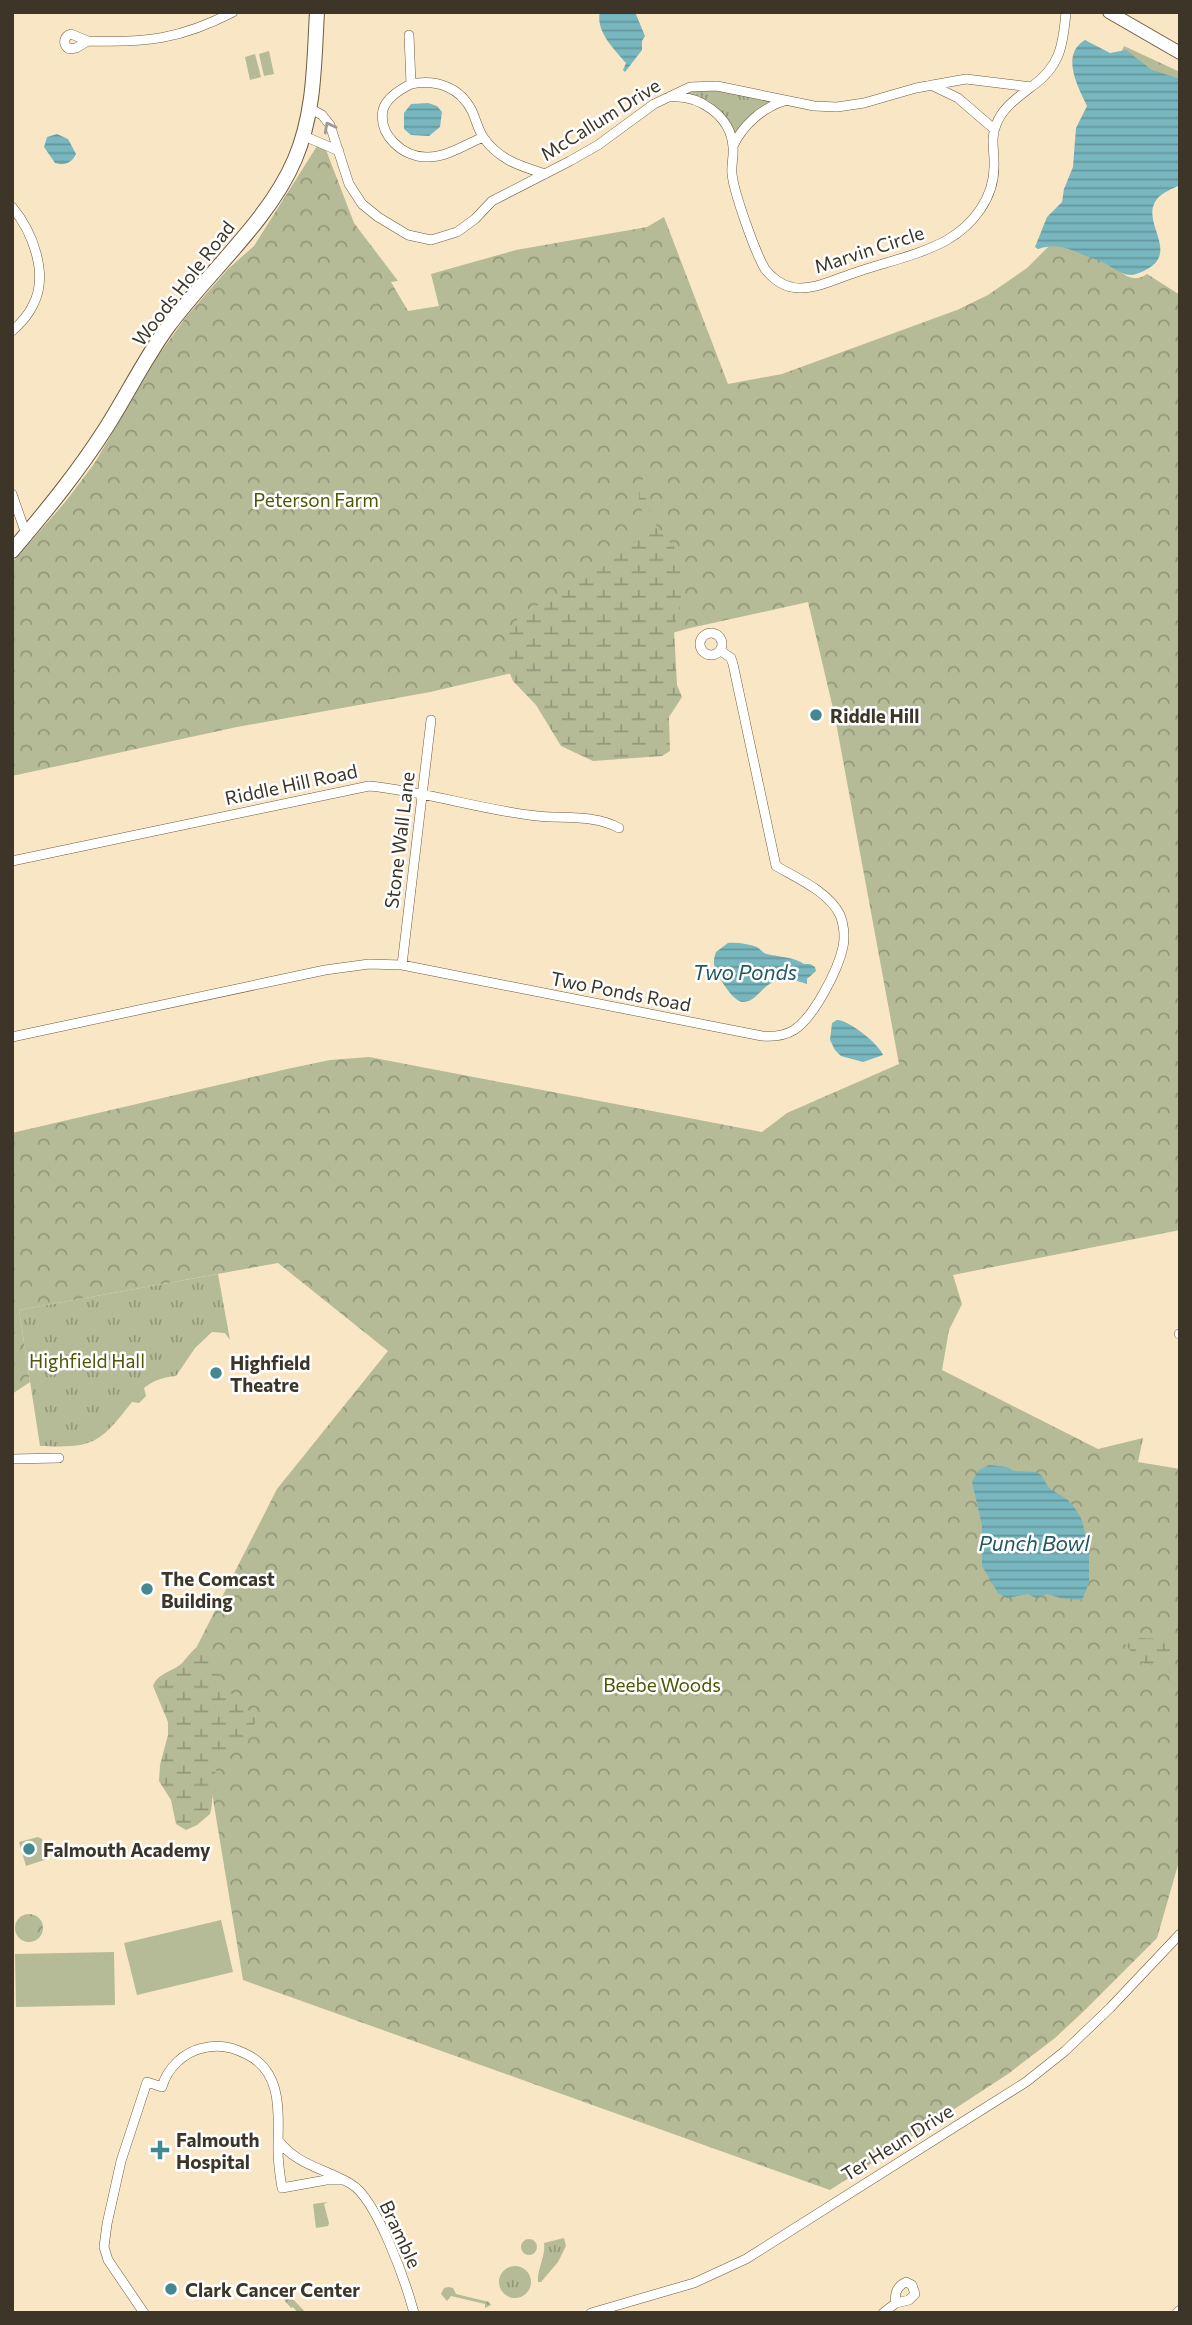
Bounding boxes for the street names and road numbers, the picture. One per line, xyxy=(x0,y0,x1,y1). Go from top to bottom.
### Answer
street label: McCallum Drive xyxy=(536,73,664,165)
street label: Woods Hole Road xyxy=(127,216,239,350)
street label: Marvin Circle xyxy=(811,220,927,278)
street label: Riddle Hill Road xyxy=(223,759,359,809)
street label: Stone Wall Lane xyxy=(379,770,419,910)
street label: Two Ponds Road xyxy=(549,966,693,1016)
street label: Ter Heun Drive xyxy=(837,2099,957,2185)
street label: Bramble xyxy=(375,2196,427,2272)

